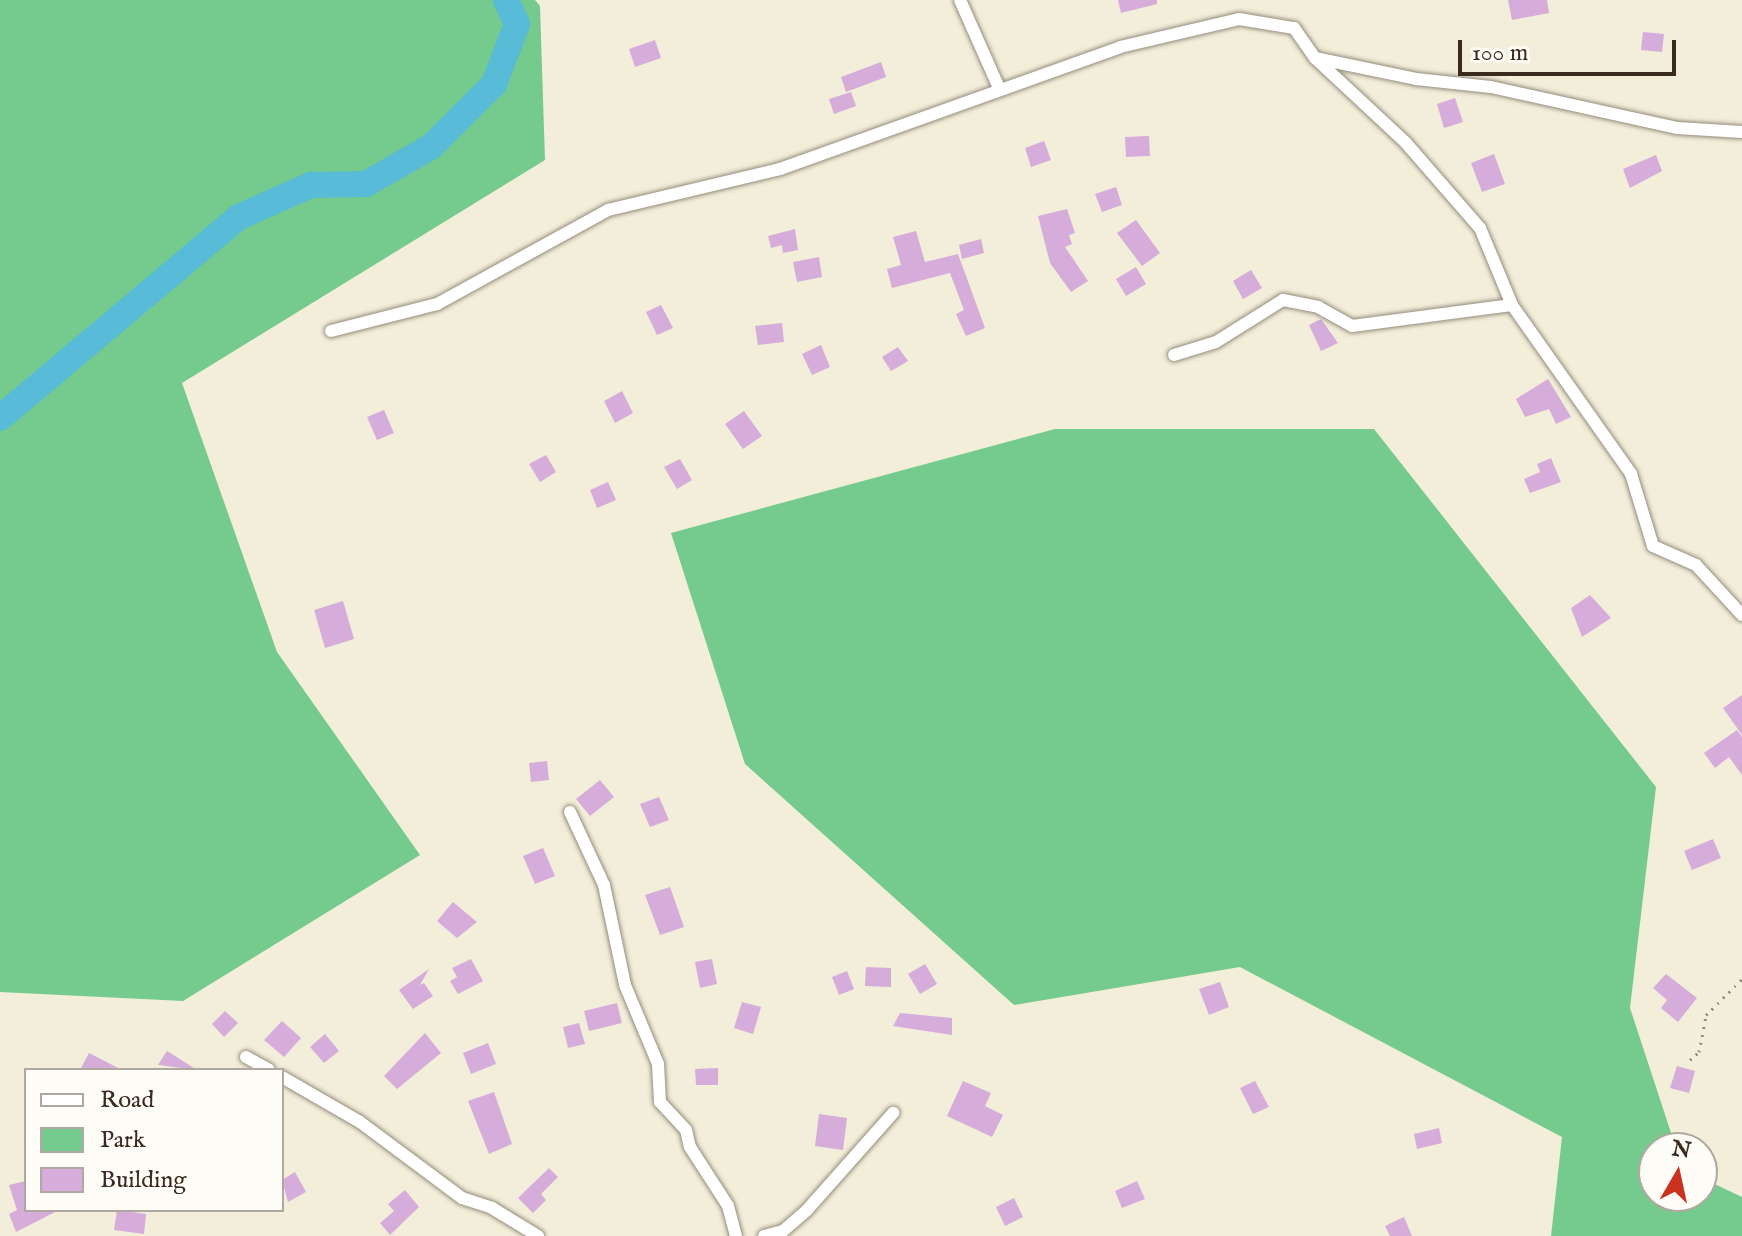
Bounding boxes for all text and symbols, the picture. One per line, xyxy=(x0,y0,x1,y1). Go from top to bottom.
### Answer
scale bar xyxy=(1462,24,1680,74)
text: 100 m xyxy=(1472,38,1528,69)
legend xyxy=(24,1068,284,1212)
text: Road xyxy=(100,1085,154,1116)
text: Park xyxy=(100,1125,146,1156)
north arrow xyxy=(1638,1132,1718,1212)
text: N xyxy=(1670,1135,1693,1166)
text: Building xyxy=(100,1165,186,1196)

